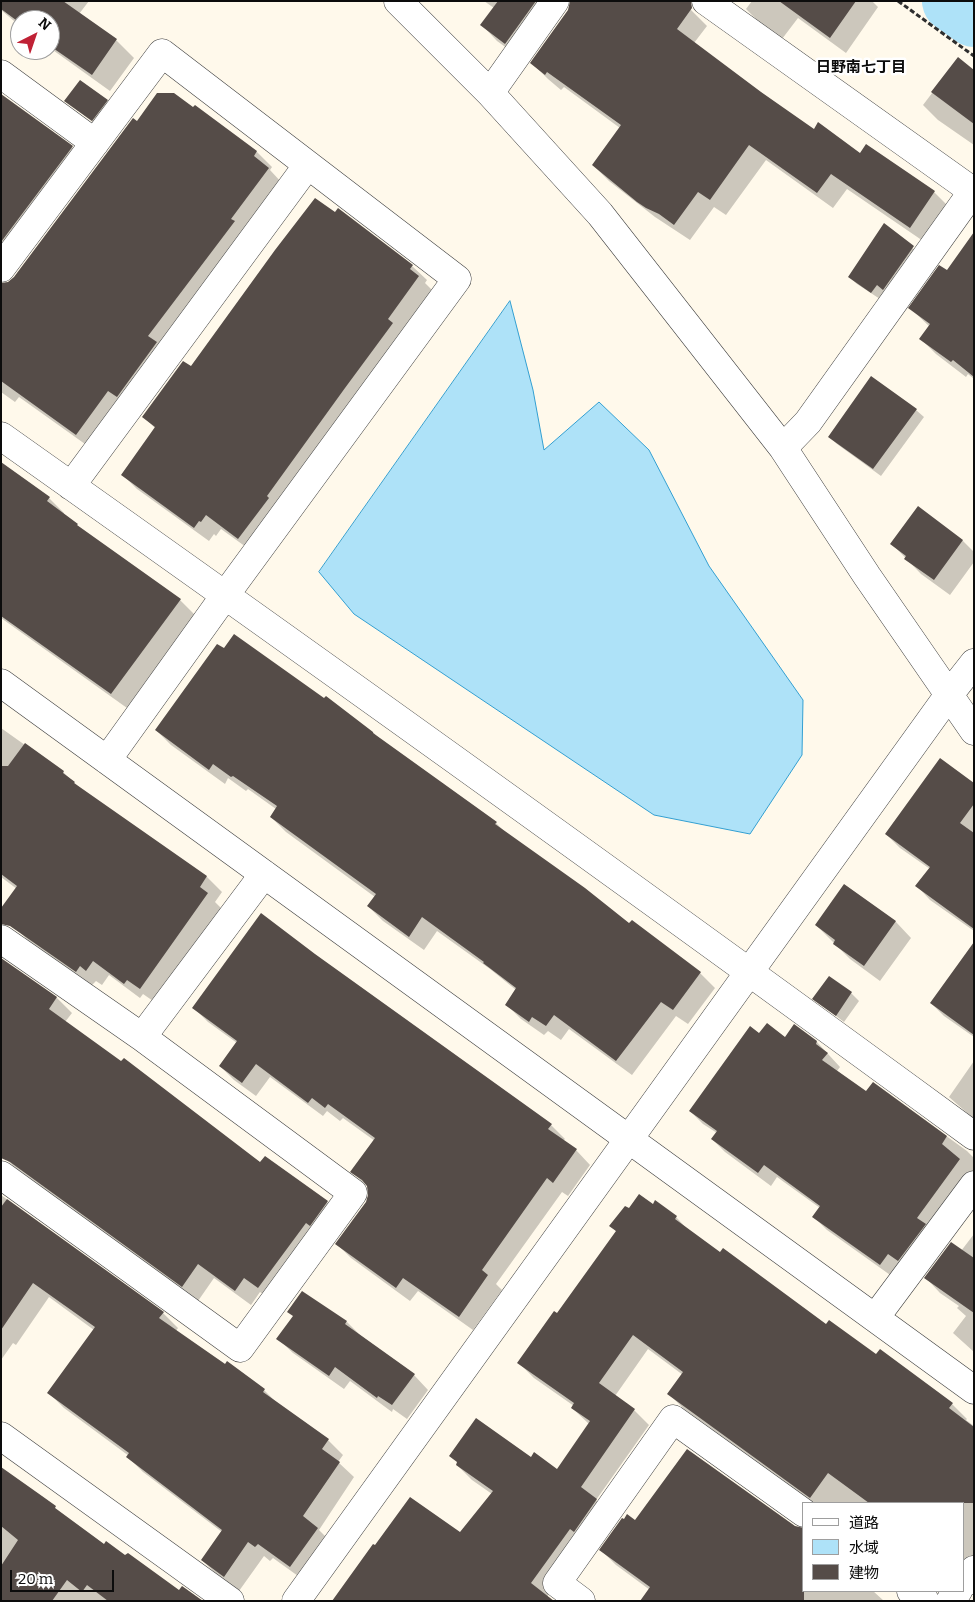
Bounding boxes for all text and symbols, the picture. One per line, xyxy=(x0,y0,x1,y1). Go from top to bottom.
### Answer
north arrow xyxy=(10,10,60,60)
text: N xyxy=(35,14,54,34)
district label: 日野南七丁目 xyxy=(816,59,906,77)
legend xyxy=(802,1502,965,1592)
text: 道路 xyxy=(849,1514,879,1532)
text: 水域 xyxy=(849,1539,879,1557)
scale bar xyxy=(12,1560,116,1592)
text: 建物 xyxy=(849,1564,879,1582)
text: 20 m xyxy=(18,1570,53,1588)

